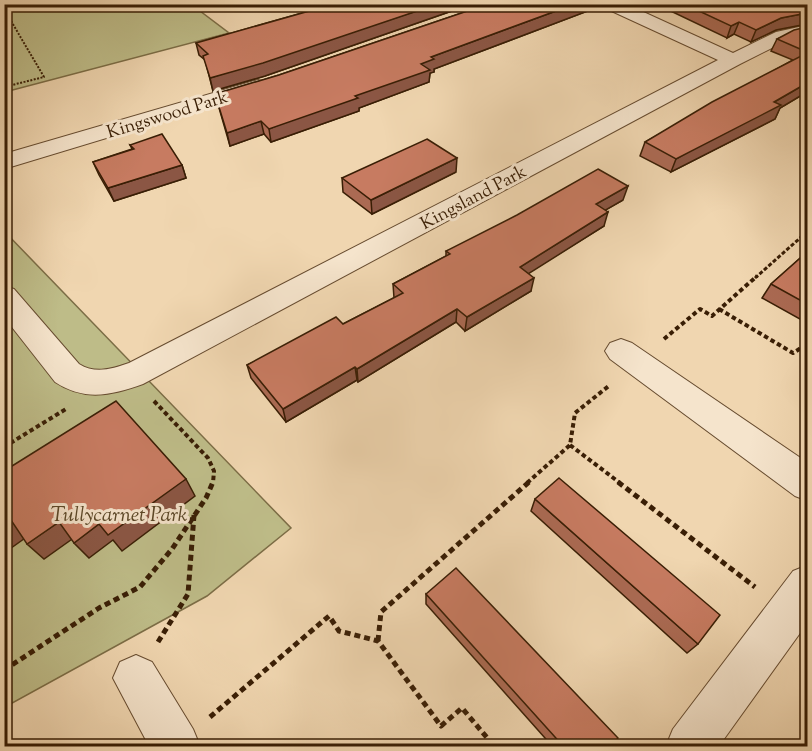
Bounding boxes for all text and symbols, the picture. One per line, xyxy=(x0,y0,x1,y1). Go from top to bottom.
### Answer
street label: Kingswood Park xyxy=(104,85,232,147)
street label: Kingsland Park xyxy=(416,160,532,238)
park label: Tullycarnet Park xyxy=(51,501,188,531)

